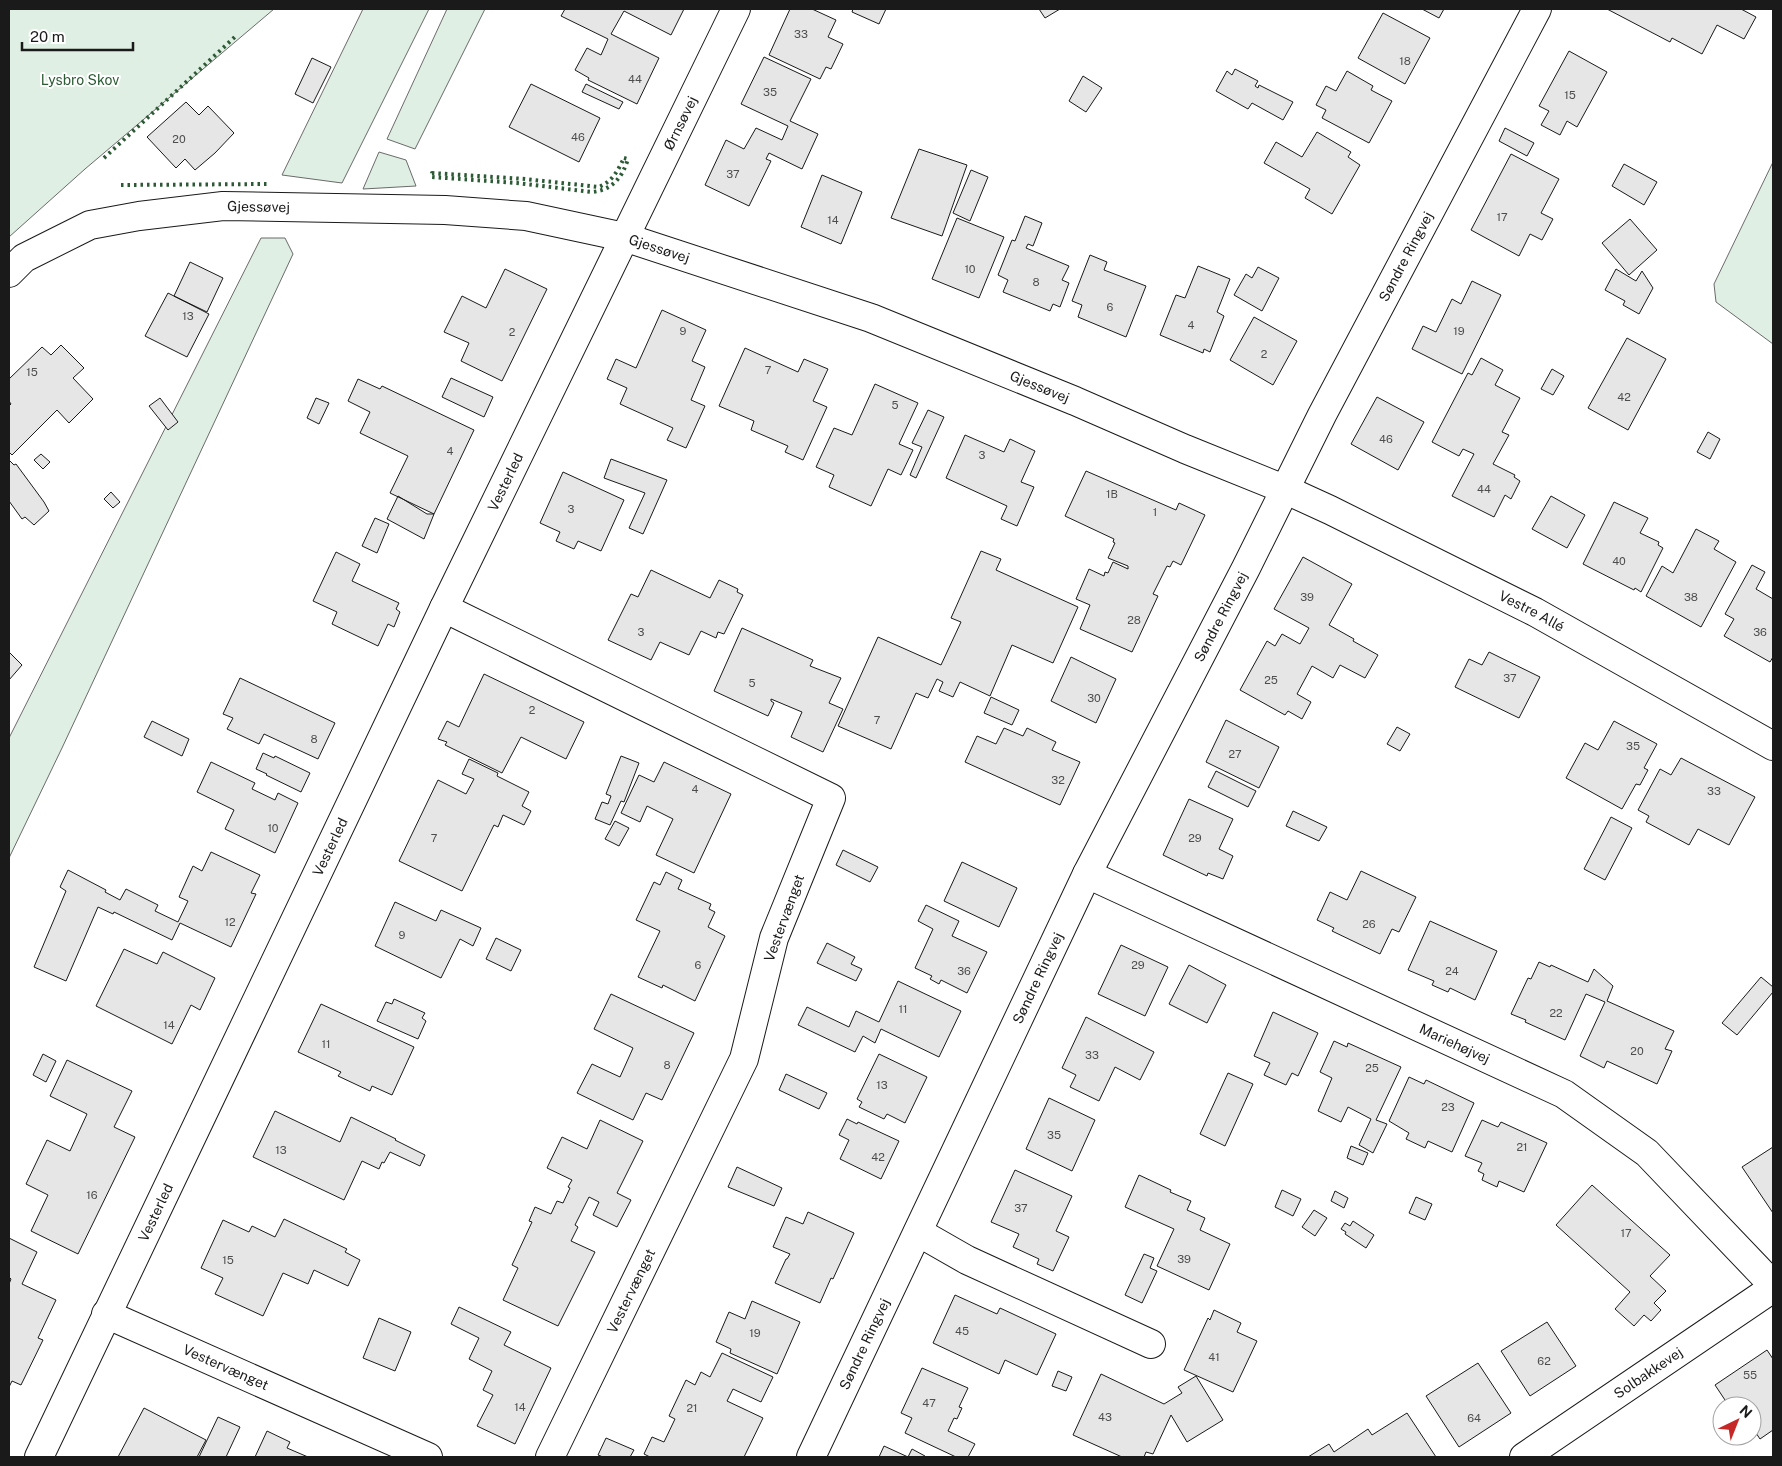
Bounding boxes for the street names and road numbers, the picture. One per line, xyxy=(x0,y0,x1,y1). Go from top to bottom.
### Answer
street label: Ørnsøvej xyxy=(660,94,700,153)
street label: Gjessøvej xyxy=(227,198,290,215)
street label: Søndre Ringvej xyxy=(1376,209,1436,304)
street label: Gjessøvej xyxy=(627,231,692,266)
street label: Gjessøvej xyxy=(1008,367,1072,406)
street label: Vesterled xyxy=(485,450,526,513)
street label: Søndre Ringvej xyxy=(1191,569,1251,664)
street label: Vestre Allé xyxy=(1496,587,1567,635)
street label: Vesterled xyxy=(309,815,351,879)
street label: Vestervænget xyxy=(761,872,807,964)
street label: Søndre Ringvej xyxy=(1009,930,1066,1026)
street label: Mariehøjvej xyxy=(1417,1021,1492,1067)
street label: Vesterled xyxy=(135,1181,176,1244)
street label: Vestervænget xyxy=(604,1246,658,1336)
street label: Søndre Ringvej xyxy=(836,1296,893,1392)
street label: Vestervænget xyxy=(181,1341,271,1393)
street label: Solbakkevej xyxy=(1611,1344,1685,1402)

